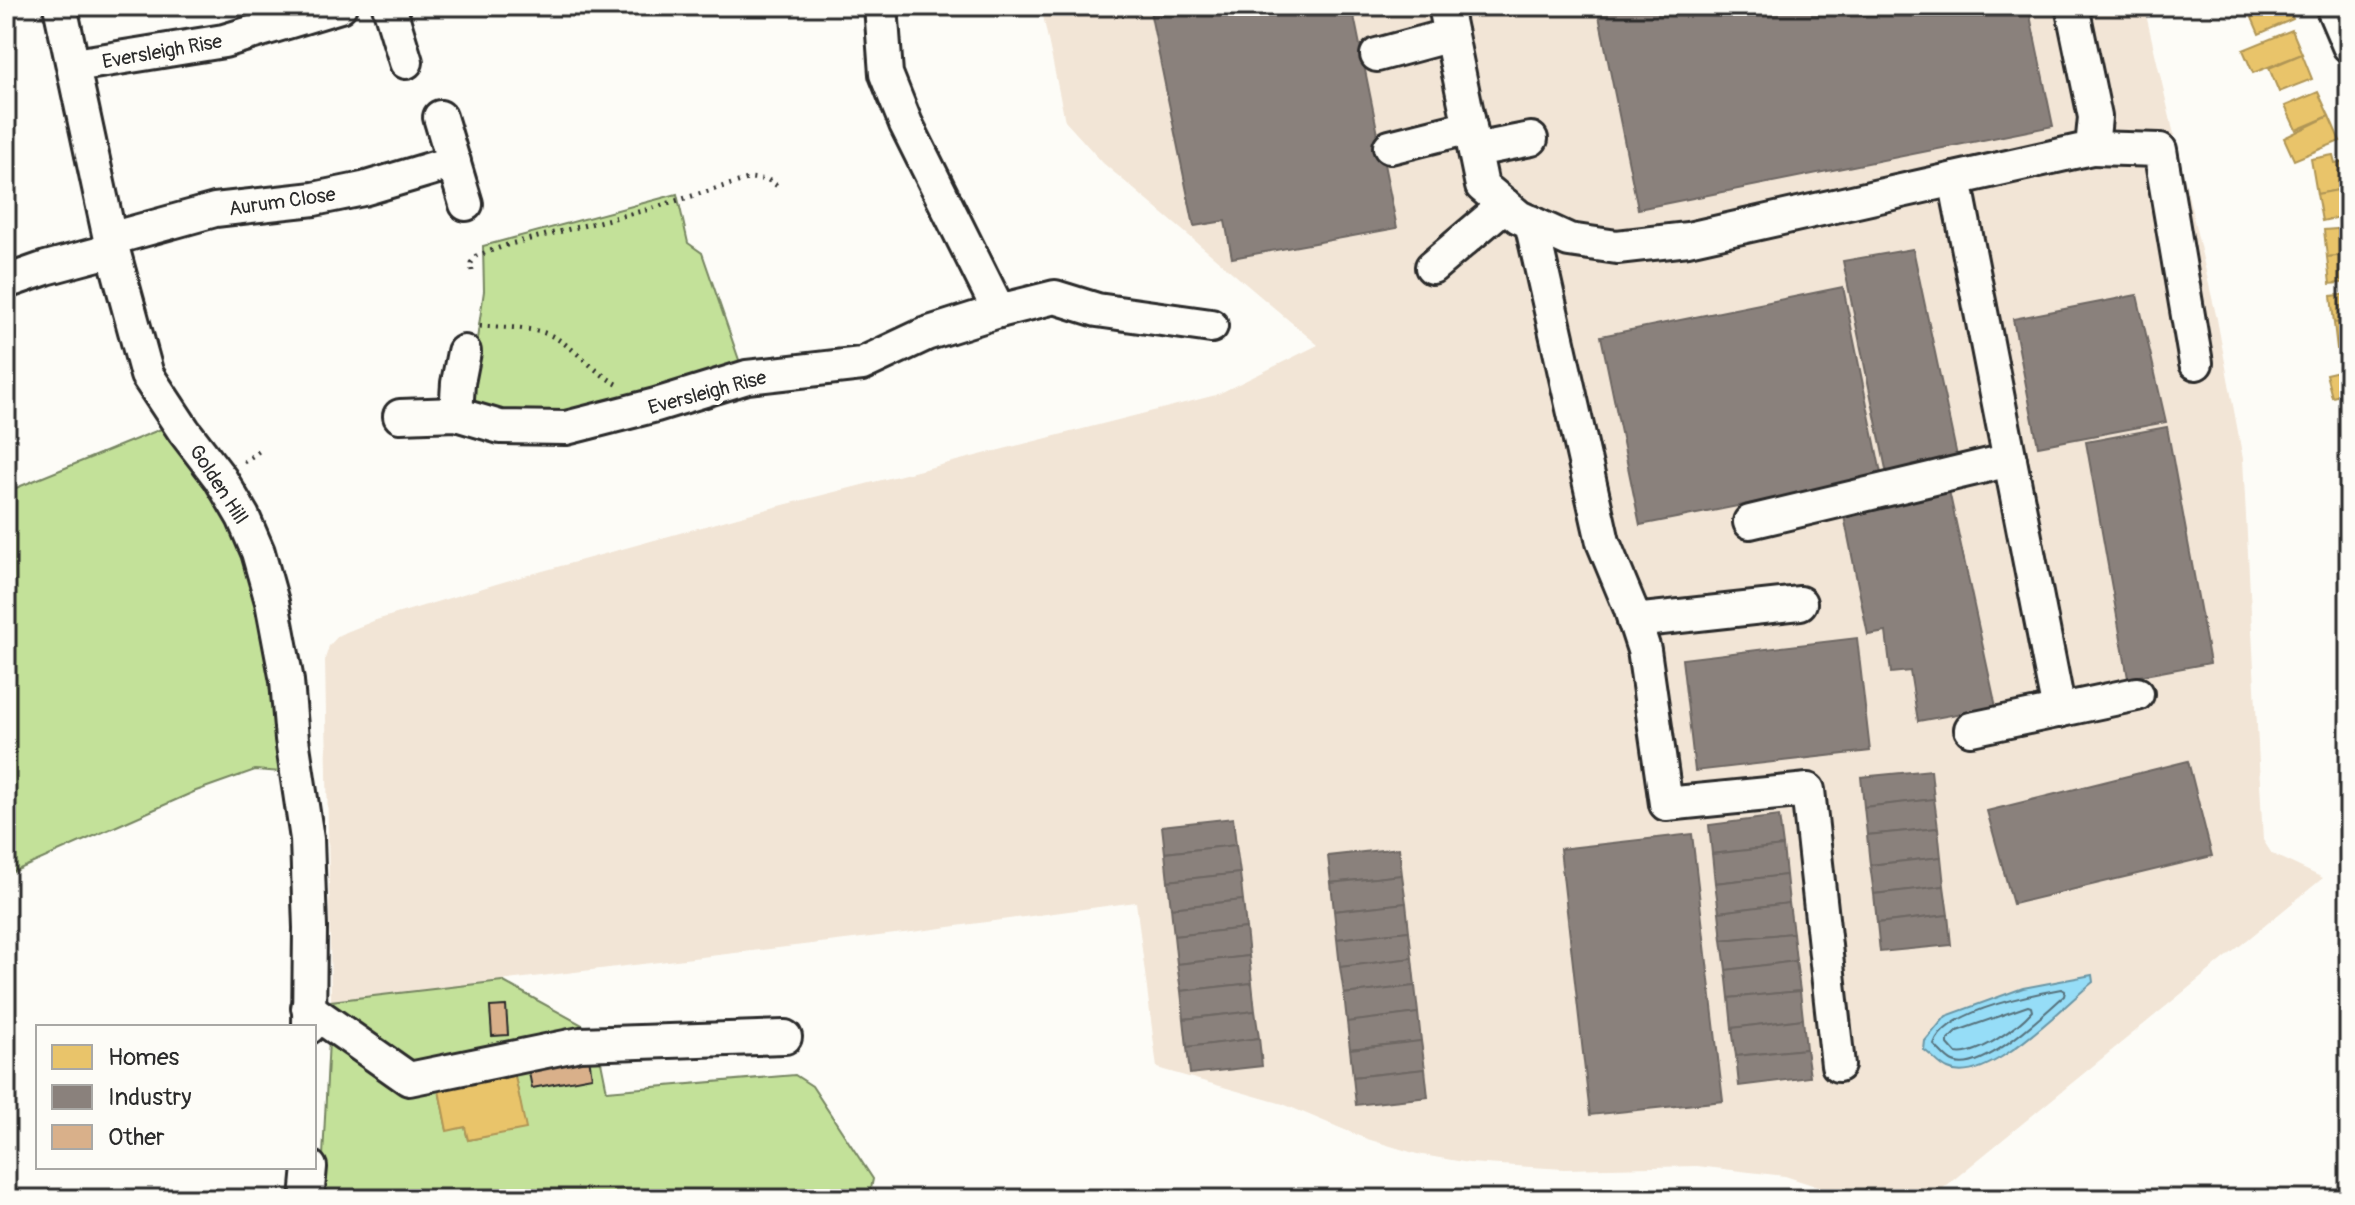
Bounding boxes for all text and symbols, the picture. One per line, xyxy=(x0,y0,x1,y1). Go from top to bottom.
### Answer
street label: Eversleigh Rise xyxy=(100,29,224,74)
street label: Aurum Close xyxy=(227,182,337,221)
street label: Eversleigh Rise xyxy=(645,365,769,420)
street label: Golden Hill xyxy=(184,440,253,529)
legend xyxy=(36,1025,316,1169)
text: Homes xyxy=(108,1043,180,1072)
text: Industry xyxy=(108,1083,191,1112)
text: Other xyxy=(108,1123,165,1152)

